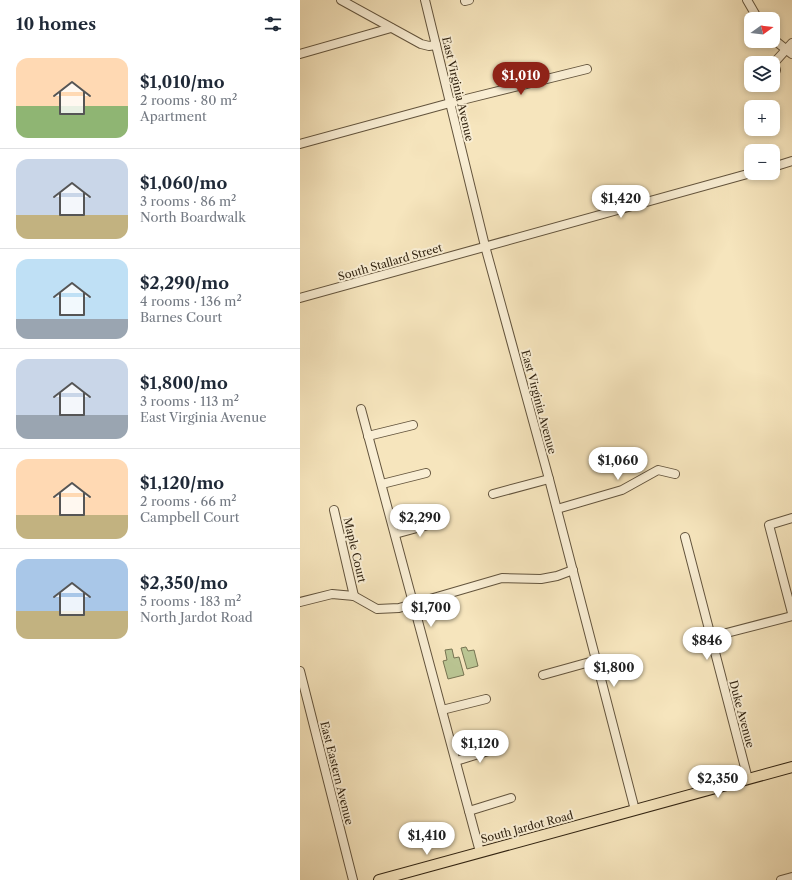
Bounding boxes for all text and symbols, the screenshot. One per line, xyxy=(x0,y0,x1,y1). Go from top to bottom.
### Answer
north arrow xyxy=(744,12,780,48)
map controls xyxy=(744,12,780,180)
icon: filters xyxy=(262,13,284,35)
text: 10 homes xyxy=(16,14,96,34)
street label: East Virginia Avenue xyxy=(439,35,477,143)
button: layers xyxy=(744,56,780,92)
pin: $1,010 xyxy=(488,62,554,96)
text: $1,010 xyxy=(502,67,540,83)
text: $1,010/mo xyxy=(140,72,225,92)
icon: home xyxy=(48,74,96,122)
text: 2 rooms · 80 m² xyxy=(140,92,237,108)
button: + xyxy=(744,100,780,136)
text: Apartment xyxy=(140,108,207,124)
button: − xyxy=(744,144,780,180)
text: $1,060/mo xyxy=(140,173,227,193)
icon: home xyxy=(48,175,96,223)
pin: $1,420 xyxy=(588,185,654,219)
text: $1,420 xyxy=(601,190,641,206)
text: 3 rooms · 86 m² xyxy=(140,193,236,209)
text: North Boardwalk xyxy=(140,209,246,225)
street label: South Stallard Street xyxy=(336,240,444,284)
text: $2,290/mo xyxy=(140,273,229,293)
icon: home xyxy=(48,275,96,323)
text: 4 rooms · 136 m² xyxy=(140,293,242,309)
text: Barnes Court xyxy=(140,309,222,325)
street label: East Virginia Avenue xyxy=(518,348,560,456)
text: $1,800/mo xyxy=(140,373,228,393)
icon: home xyxy=(48,375,96,423)
text: 3 rooms · 113 m² xyxy=(140,393,239,409)
text: East Virginia Avenue xyxy=(140,409,266,425)
pin: $1,060 xyxy=(585,447,651,481)
text: $1,060 xyxy=(598,452,638,468)
text: $1,120/mo xyxy=(140,473,224,493)
icon: home xyxy=(48,475,96,523)
text: 2 rooms · 66 m² xyxy=(140,493,237,509)
pin: $2,290 xyxy=(387,504,453,538)
text: Campbell Court xyxy=(140,509,239,525)
text: $2,290 xyxy=(399,509,441,525)
street label: Maple Court xyxy=(341,516,369,584)
text: $2,350/mo xyxy=(140,573,228,593)
icon: home xyxy=(48,575,96,623)
text: 5 rooms · 183 m² xyxy=(140,593,241,609)
pin: $1,700 xyxy=(398,594,464,628)
text: $1,700 xyxy=(411,599,451,615)
text: North Jardot Road xyxy=(140,609,253,625)
pin: $846 xyxy=(683,627,731,661)
text: $846 xyxy=(692,632,722,648)
pin: $1,800 xyxy=(581,654,647,688)
text: $1,800 xyxy=(593,659,635,675)
street label: Duke Avenue xyxy=(726,679,758,749)
street label: East Eastern Avenue xyxy=(317,720,357,826)
pin: $1,120 xyxy=(447,730,513,764)
text: $1,120 xyxy=(461,735,499,751)
pin: $2,350 xyxy=(685,765,751,799)
text: $2,350 xyxy=(697,770,739,786)
street label: South Jardot Road xyxy=(479,808,575,846)
pin: $1,410 xyxy=(394,822,460,856)
text: $1,410 xyxy=(408,827,446,843)

